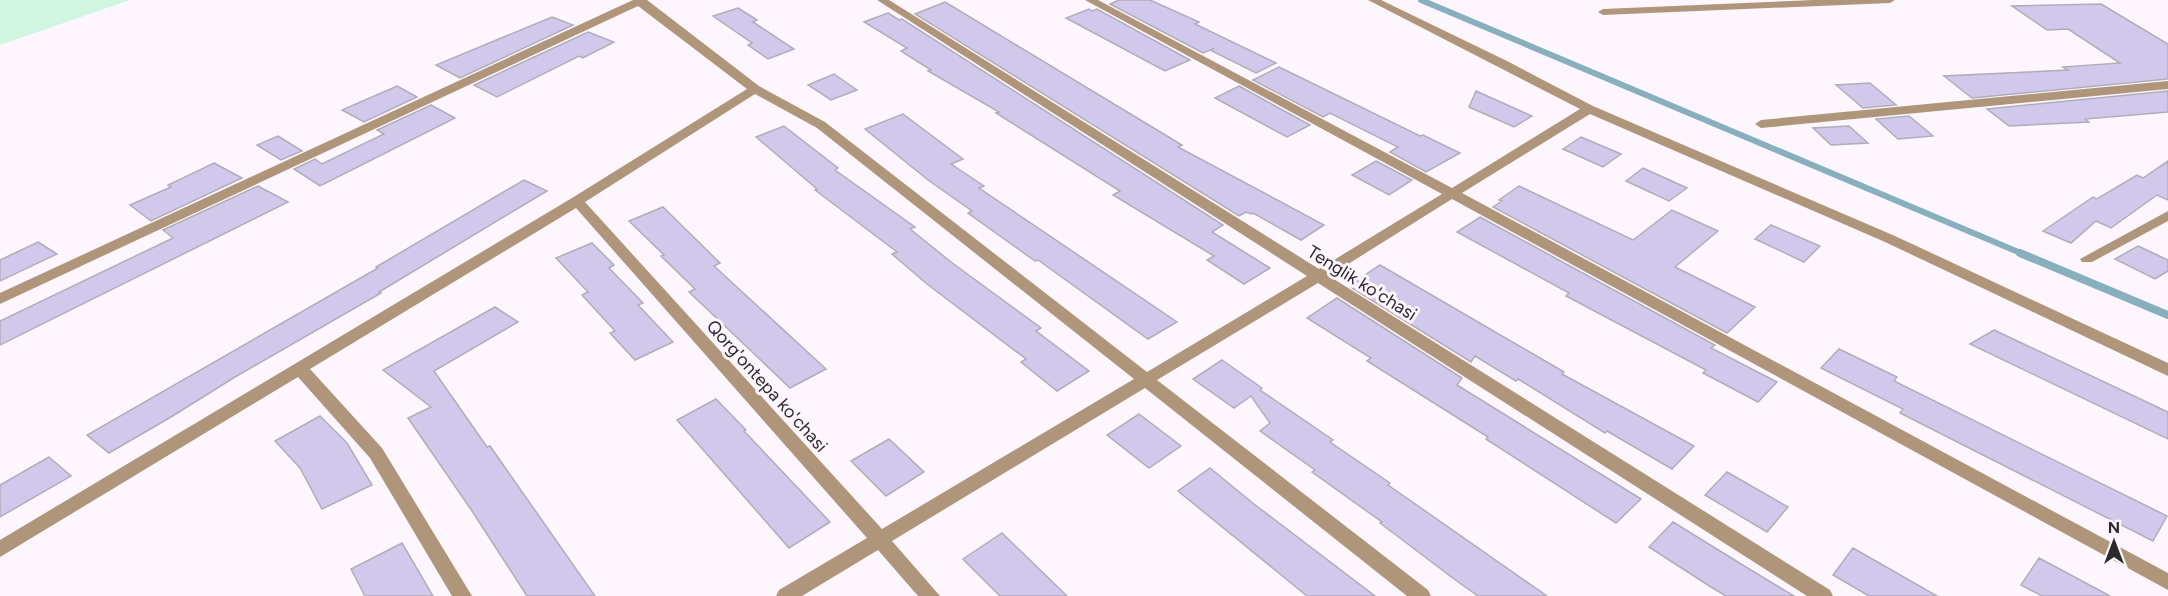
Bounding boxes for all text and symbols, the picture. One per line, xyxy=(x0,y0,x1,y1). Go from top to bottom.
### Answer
street label: Tenglik ko'chasi xyxy=(1303,241,1421,325)
street label: Qorg'ontepa ko'chasi xyxy=(702,315,832,457)
north arrow xyxy=(2084,512,2144,572)
text: N xyxy=(2108,518,2120,537)

